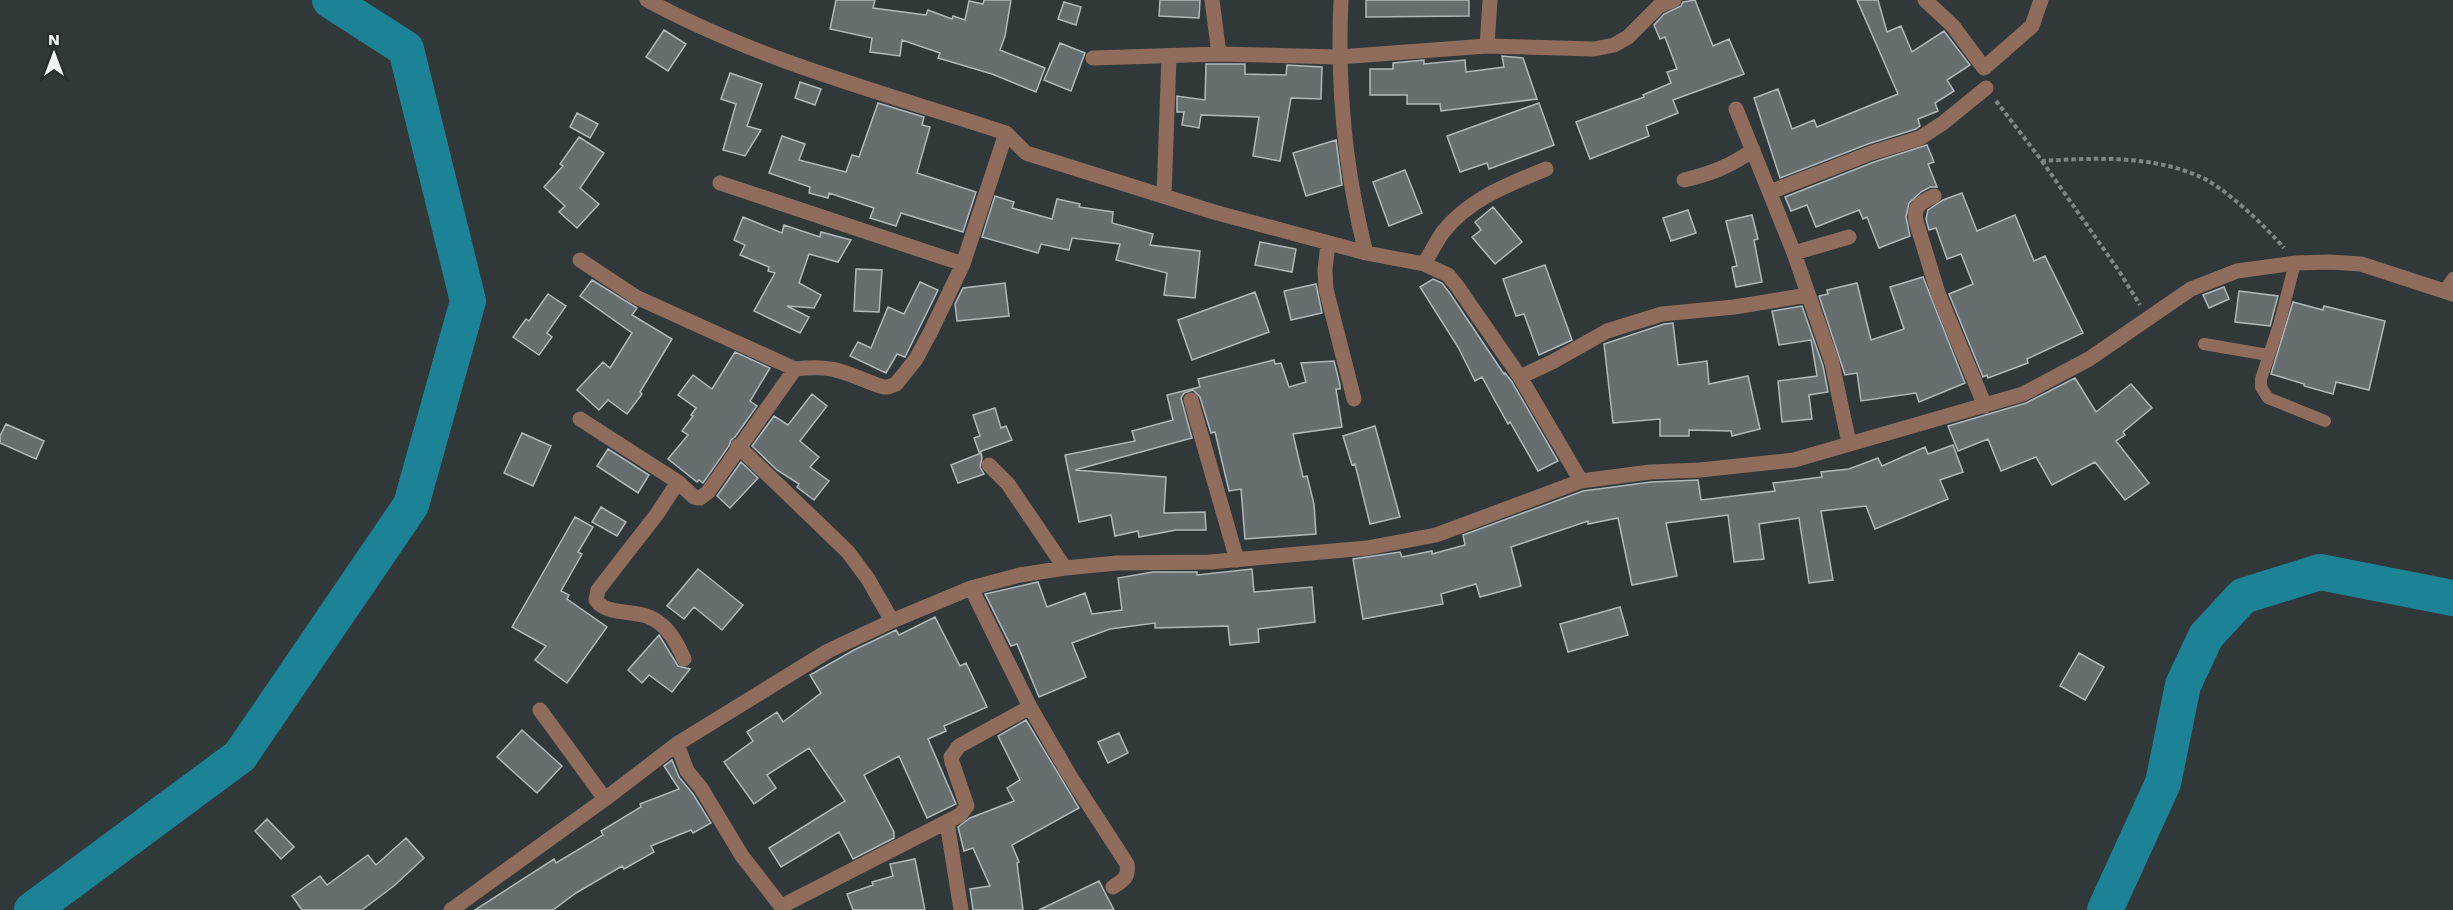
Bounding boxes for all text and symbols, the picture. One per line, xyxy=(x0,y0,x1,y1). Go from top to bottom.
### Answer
north arrow xyxy=(24,24,84,84)
text: N xyxy=(48,30,60,49)

